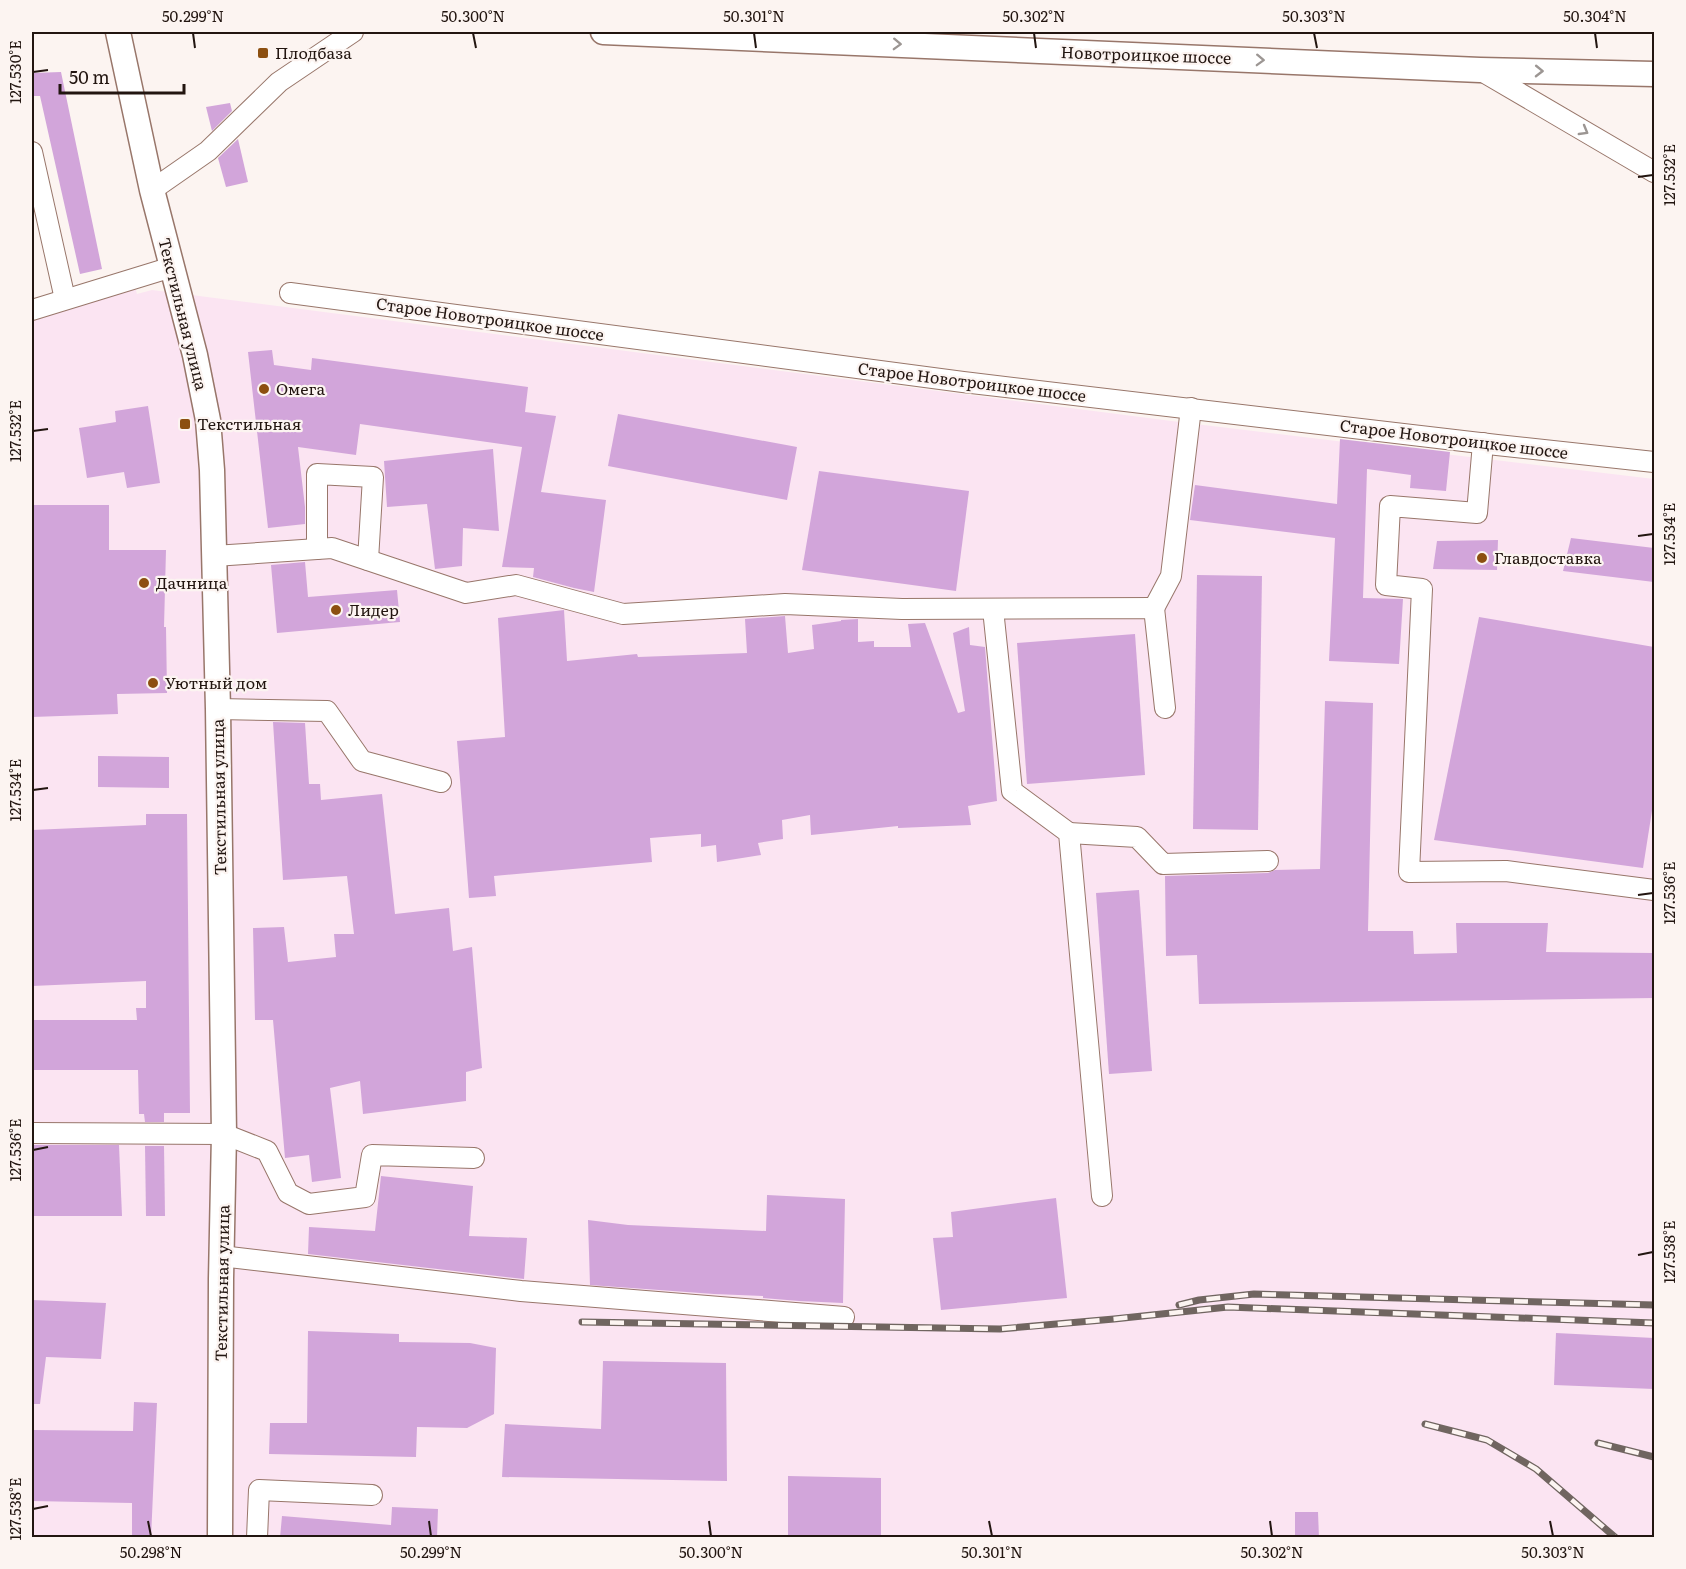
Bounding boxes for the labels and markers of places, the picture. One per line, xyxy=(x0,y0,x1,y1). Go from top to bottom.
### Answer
place label: Плодбаза xyxy=(275,40,352,64)
marker: Плодбаза xyxy=(256,46,270,60)
place label: Омега xyxy=(276,376,325,400)
marker: Омега xyxy=(257,382,271,396)
place label: Текстильная xyxy=(197,411,301,435)
marker: Текстильная xyxy=(178,417,192,431)
place label: Главдоставка xyxy=(1494,545,1602,569)
marker: Главдоставка xyxy=(1475,551,1489,565)
place label: Дачница xyxy=(156,570,228,594)
marker: Дачница xyxy=(137,576,151,590)
place label: Лидер xyxy=(348,597,399,621)
marker: Лидер xyxy=(329,603,343,617)
place label: Уютный дом xyxy=(165,670,267,694)
marker: Уютный дом xyxy=(146,676,160,690)

